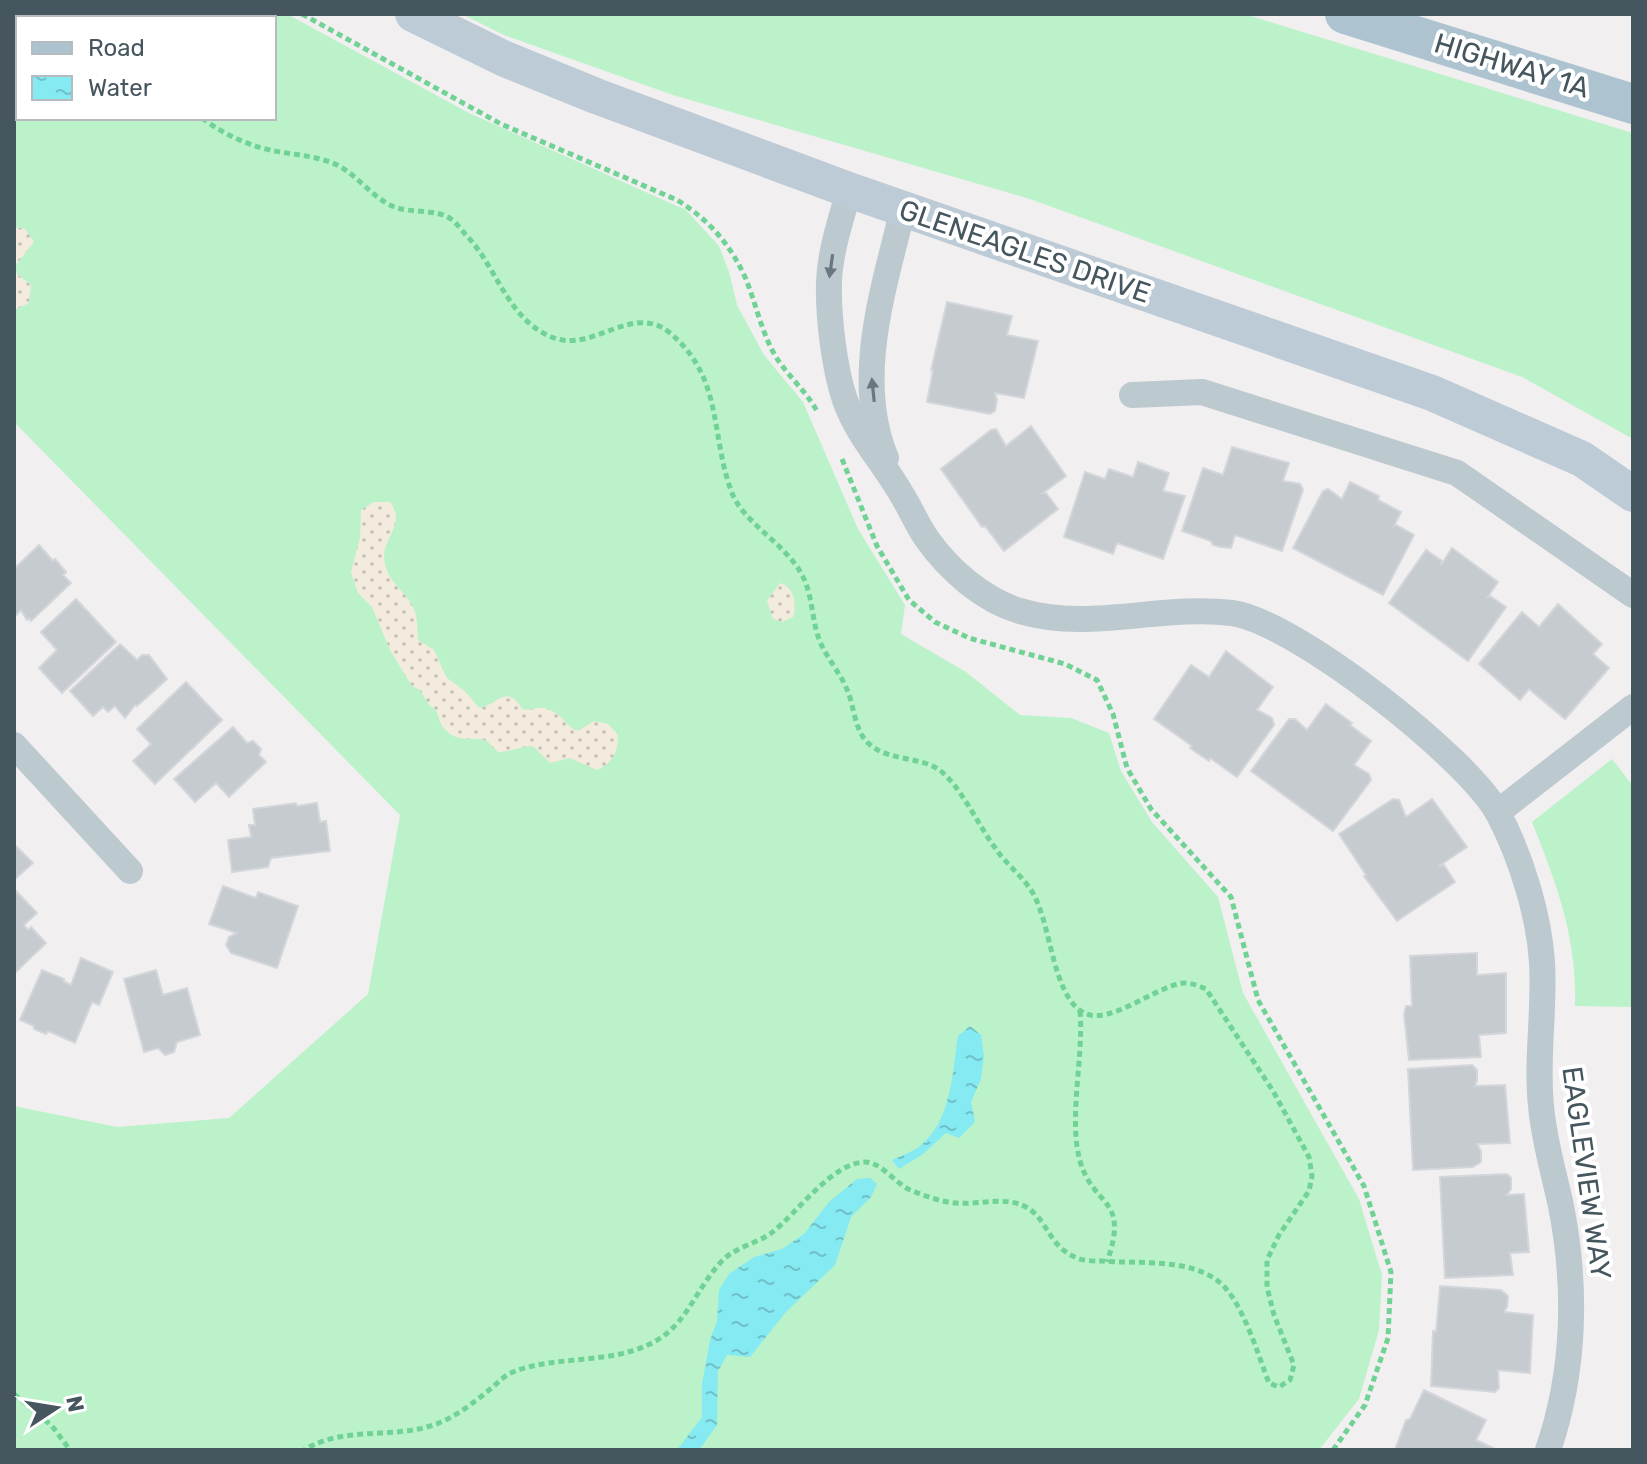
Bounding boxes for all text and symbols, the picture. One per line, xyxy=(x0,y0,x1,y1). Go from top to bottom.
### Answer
legend xyxy=(16,16,276,120)
street label: HIGHWAY 1A xyxy=(1431,26,1593,105)
text: Road xyxy=(88,34,145,62)
text: Water xyxy=(88,74,152,102)
street label: GLENEAGLES DRIVE xyxy=(895,193,1155,310)
one-way arrow xyxy=(825,254,838,279)
one-way arrow xyxy=(866,377,879,402)
street label: EAGLEVIEW WAY xyxy=(1555,1064,1618,1282)
north arrow xyxy=(16,1368,96,1448)
text: N xyxy=(60,1393,90,1414)

